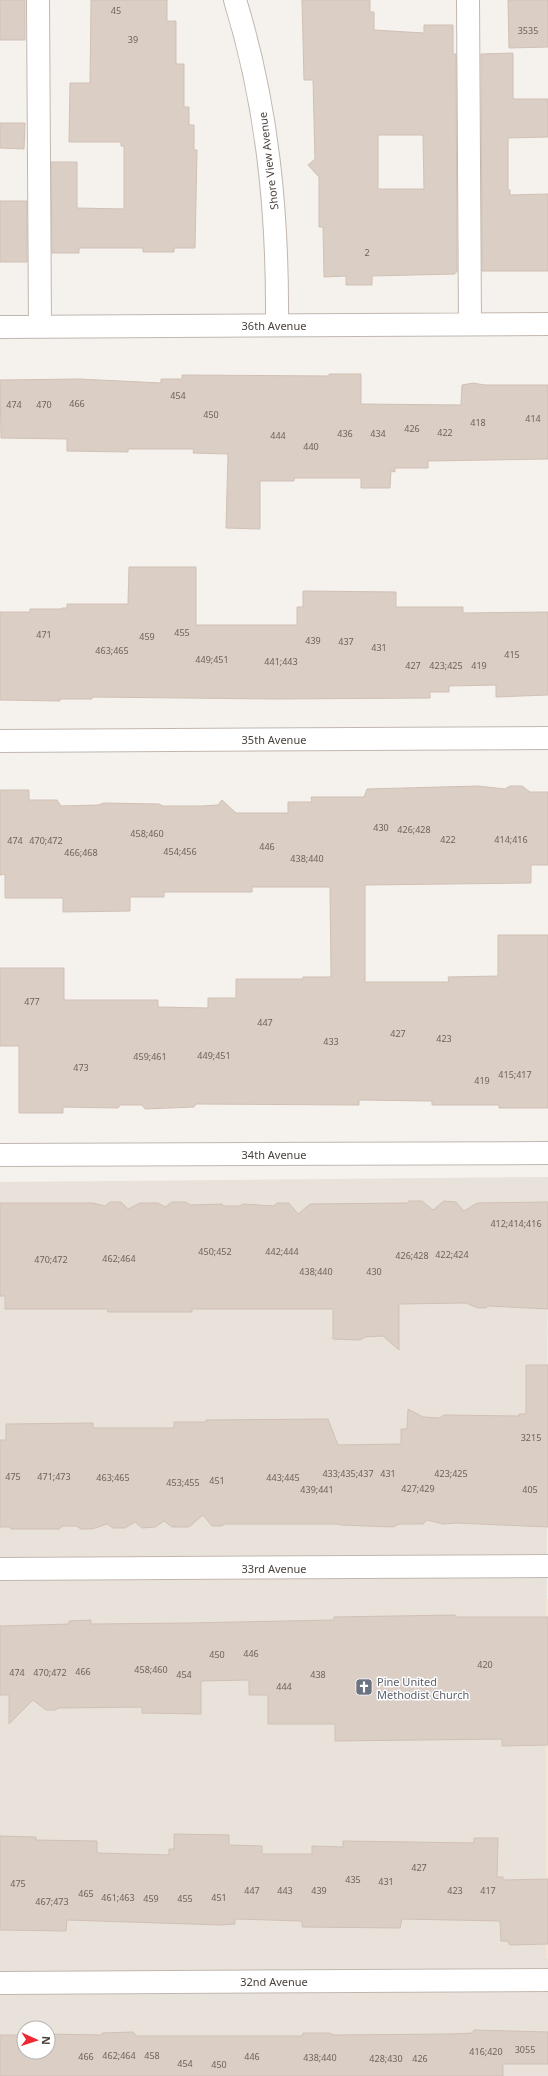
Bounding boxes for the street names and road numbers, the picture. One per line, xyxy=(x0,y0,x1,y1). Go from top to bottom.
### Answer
street label: Shore View Avenue xyxy=(255,111,281,211)
street label: 36th Avenue xyxy=(242,318,306,333)
street label: 35th Avenue xyxy=(242,732,306,747)
street label: 34th Avenue xyxy=(242,1147,306,1162)
street label: 33rd Avenue xyxy=(241,1561,307,1576)
street label: 32nd Avenue xyxy=(240,1974,308,1989)

